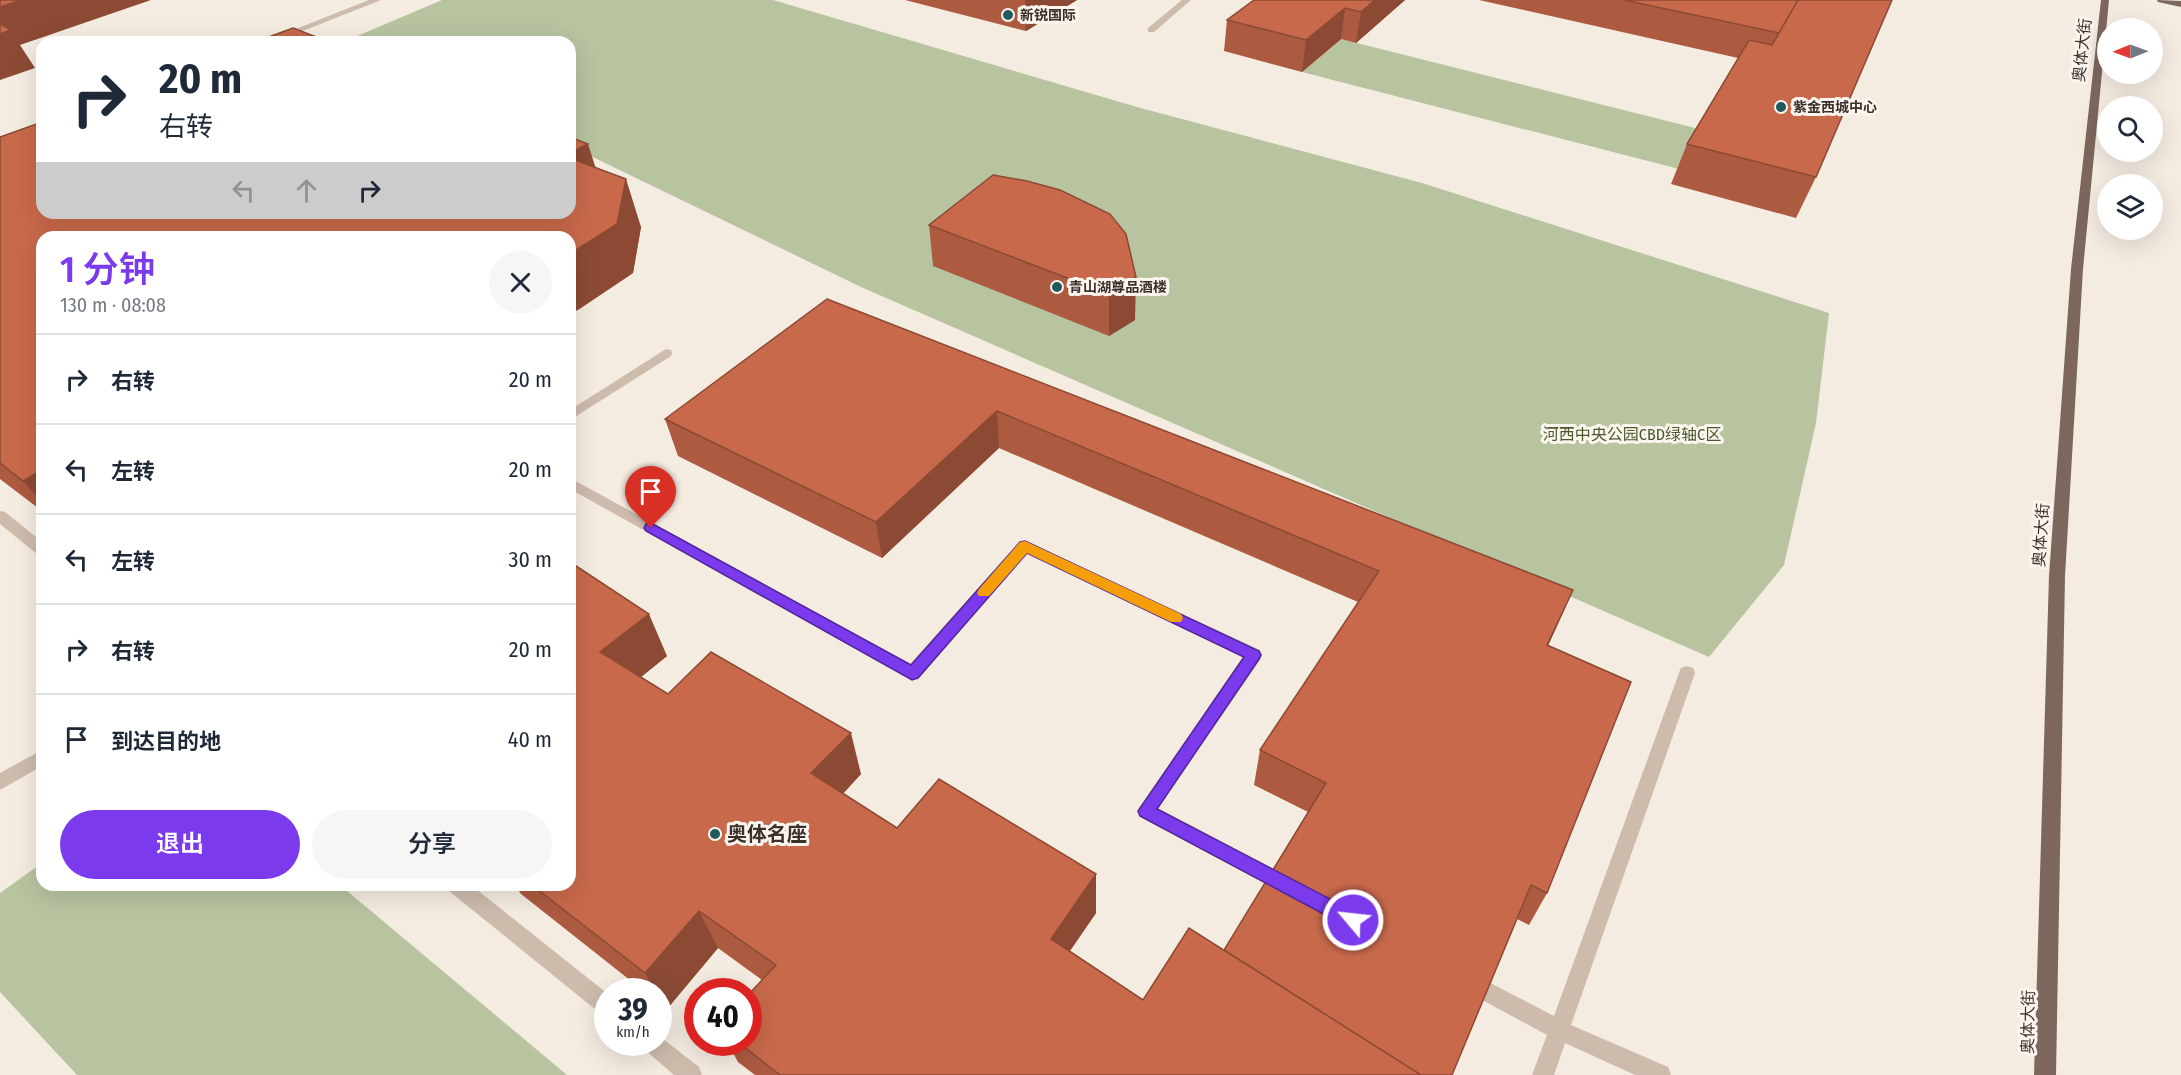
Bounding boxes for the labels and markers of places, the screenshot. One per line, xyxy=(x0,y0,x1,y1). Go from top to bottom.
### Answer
place label: 新锐国际 xyxy=(1020,7,1076,24)
marker: 新锐国际 xyxy=(1001,8,1015,22)
place label: 紫金西城中心 xyxy=(1793,99,1877,116)
marker: 紫金西城中心 xyxy=(1774,100,1788,114)
place label: 青山湖尊品酒楼 xyxy=(1069,279,1167,296)
marker: 青山湖尊品酒楼 xyxy=(1050,280,1064,294)
pin xyxy=(625,466,676,528)
place label: 奥体名座 xyxy=(727,822,807,846)
marker: 奥体名座 xyxy=(708,827,722,841)

